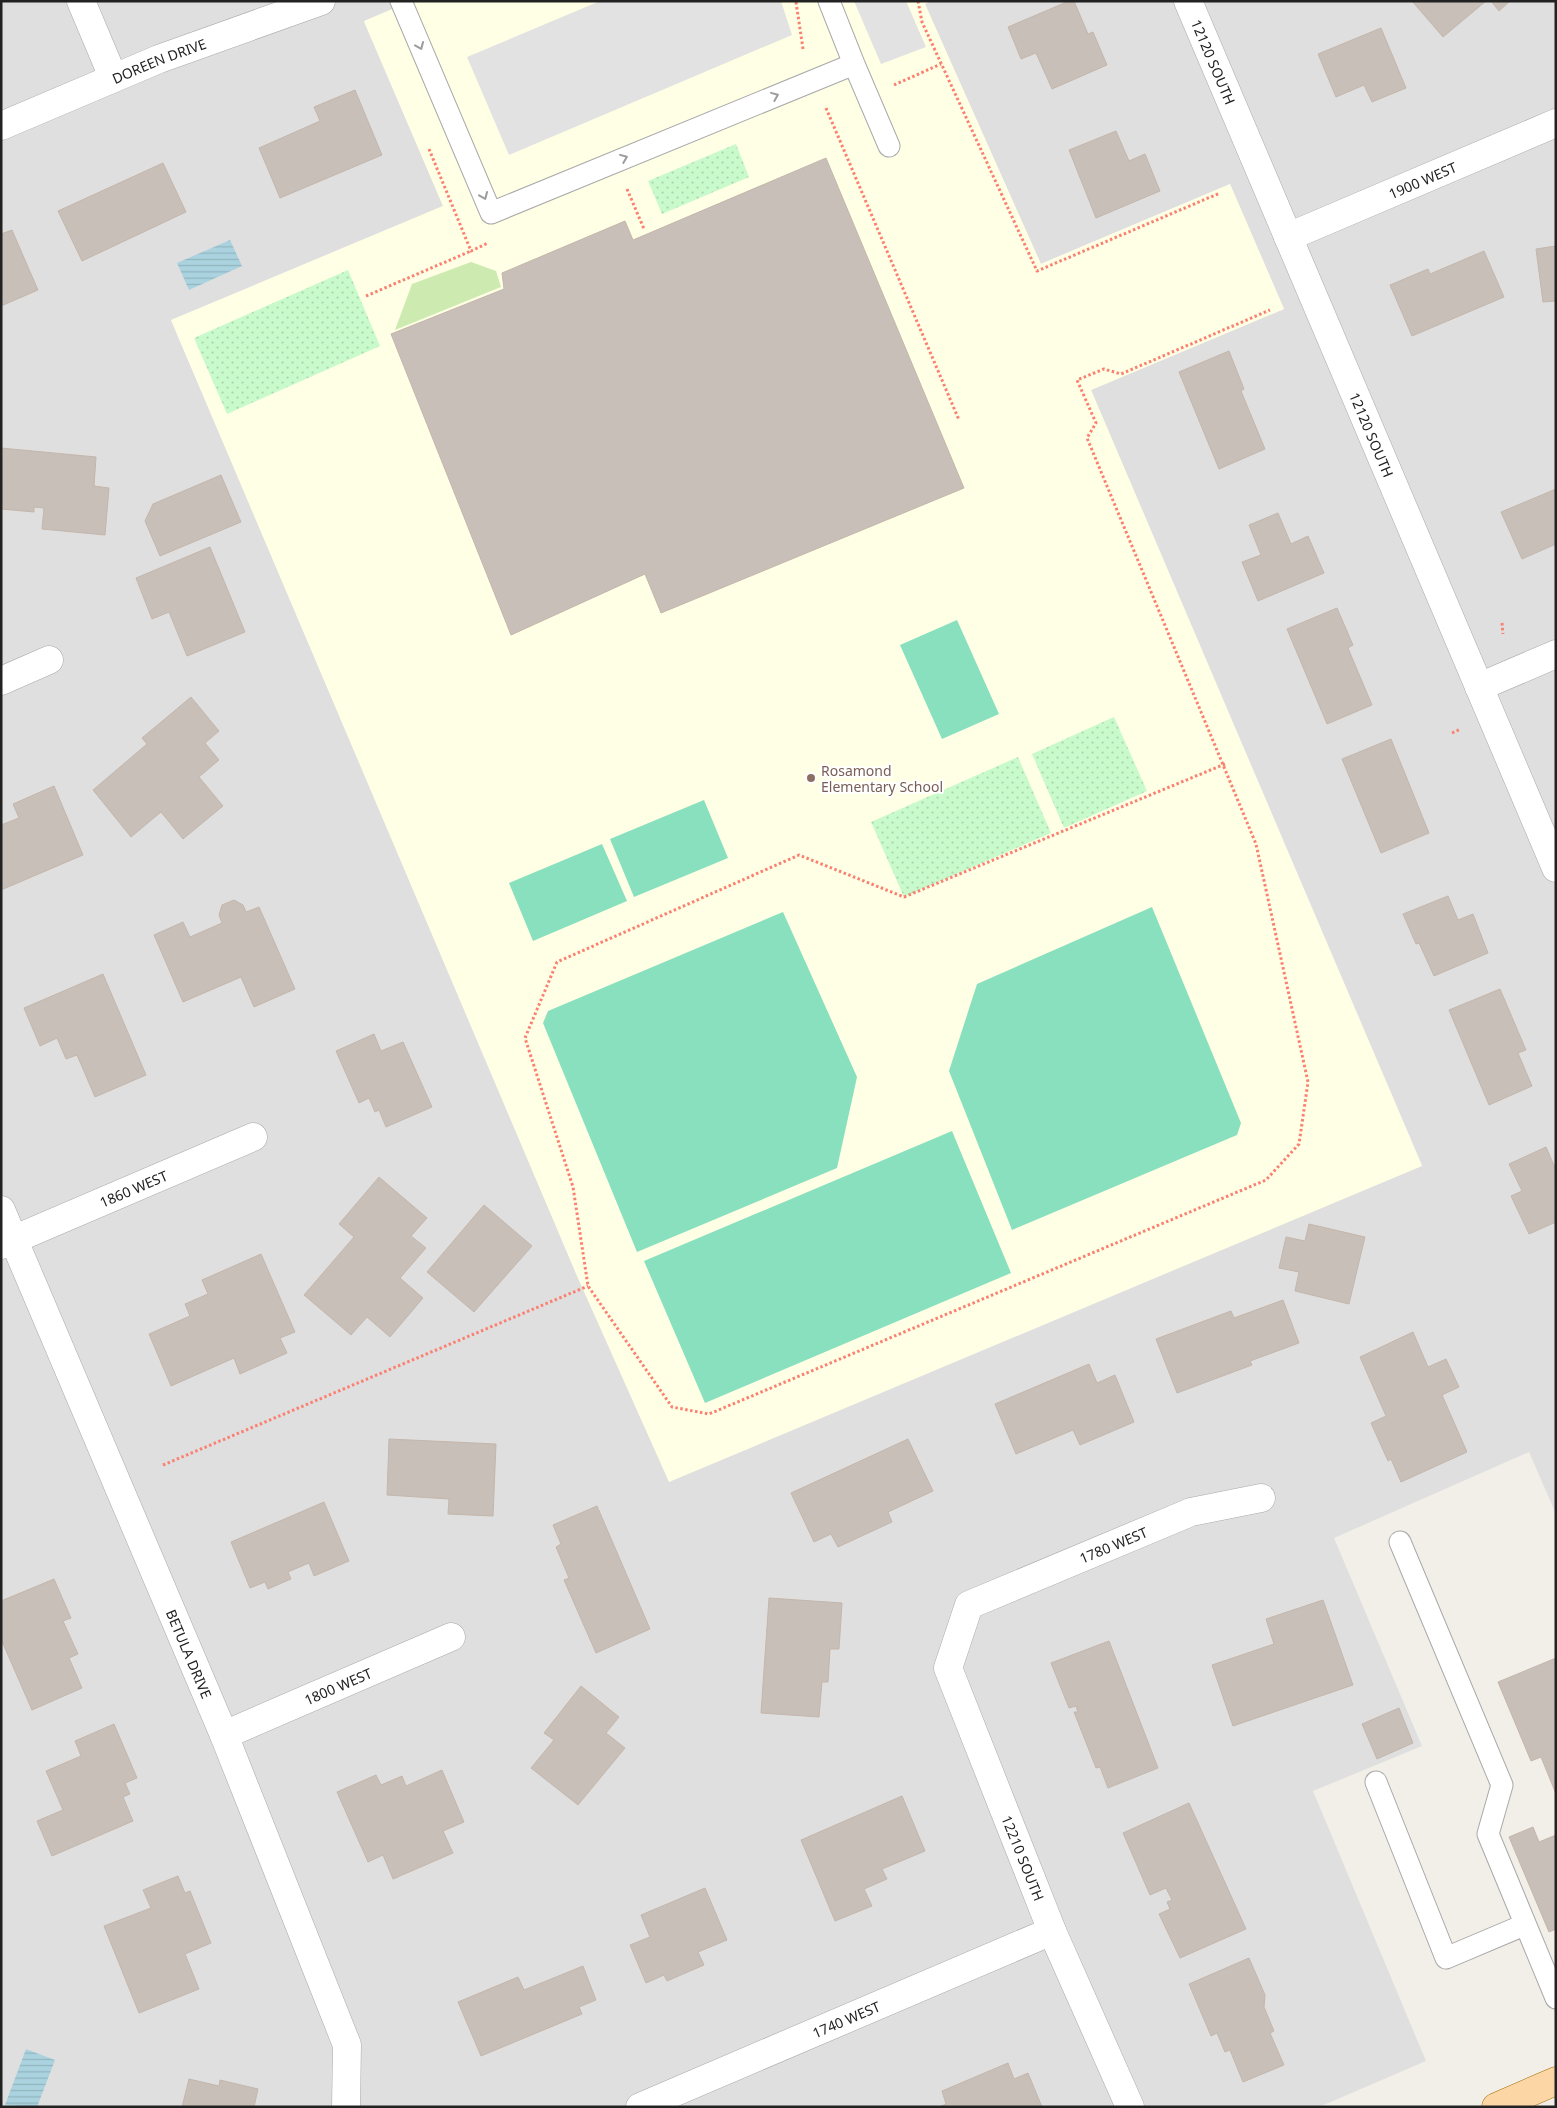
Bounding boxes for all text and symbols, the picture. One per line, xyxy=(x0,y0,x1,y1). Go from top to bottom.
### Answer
street label: 12120 SOUTH xyxy=(1187,16,1240,107)
street label: DOREEN DRIVE xyxy=(109,33,209,87)
one-way arrow xyxy=(414,41,424,50)
one-way arrow xyxy=(770,92,779,103)
one-way arrow xyxy=(619,154,628,164)
street label: 1900 WEST xyxy=(1385,157,1459,203)
one-way arrow xyxy=(478,191,488,199)
street label: 12120 SOUTH xyxy=(1346,389,1398,480)
place label: Rosamond Elementary School xyxy=(821,761,943,796)
marker: Rosamond Elementary School xyxy=(805,772,817,784)
street label: 1860 WEST xyxy=(97,1165,170,1211)
street label: 1780 WEST xyxy=(1076,1522,1150,1567)
street label: BETULA DRIVE xyxy=(162,1606,217,1701)
street label: 1800 WEST xyxy=(301,1663,375,1709)
street label: 12210 SOUTH xyxy=(997,1812,1049,1904)
street label: 1740 WEST xyxy=(809,1996,883,2042)

